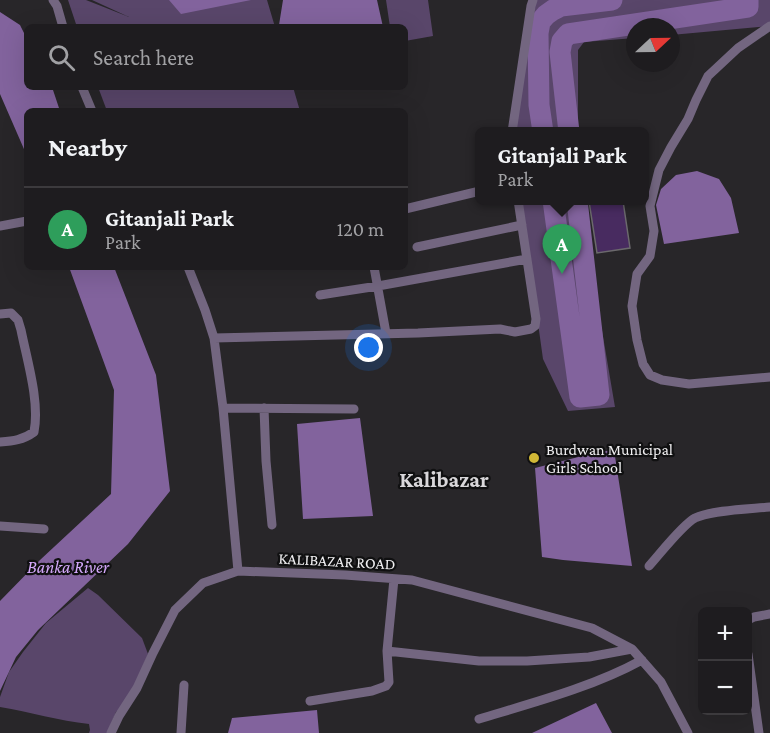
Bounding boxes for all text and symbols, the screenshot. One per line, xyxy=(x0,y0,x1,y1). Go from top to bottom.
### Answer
north arrow xyxy=(626,18,680,72)
search box xyxy=(24,24,408,90)
icon: search xyxy=(45,41,78,74)
text: Search here xyxy=(93,45,194,70)
popup xyxy=(475,127,649,205)
text: Nearby xyxy=(48,133,127,162)
text: Gitanjali Park xyxy=(498,143,626,168)
text: Park xyxy=(498,168,533,190)
text: Gitanjali Park xyxy=(105,206,234,231)
text: A xyxy=(62,218,73,240)
text: 120 m xyxy=(337,218,384,240)
pin: A xyxy=(542,224,582,274)
text: Park xyxy=(105,231,141,253)
your location xyxy=(354,333,383,362)
place label: Burdwan Municipal Girls School xyxy=(546,441,673,476)
marker: Burdwan Municipal Girls School xyxy=(527,451,541,465)
district label: Kalibazar xyxy=(399,467,489,492)
street label: KALIBAZAR ROAD xyxy=(278,549,396,573)
water label: Banka River xyxy=(27,557,110,577)
map controls xyxy=(698,607,752,715)
button: + xyxy=(698,607,752,661)
button: − xyxy=(698,661,752,715)

